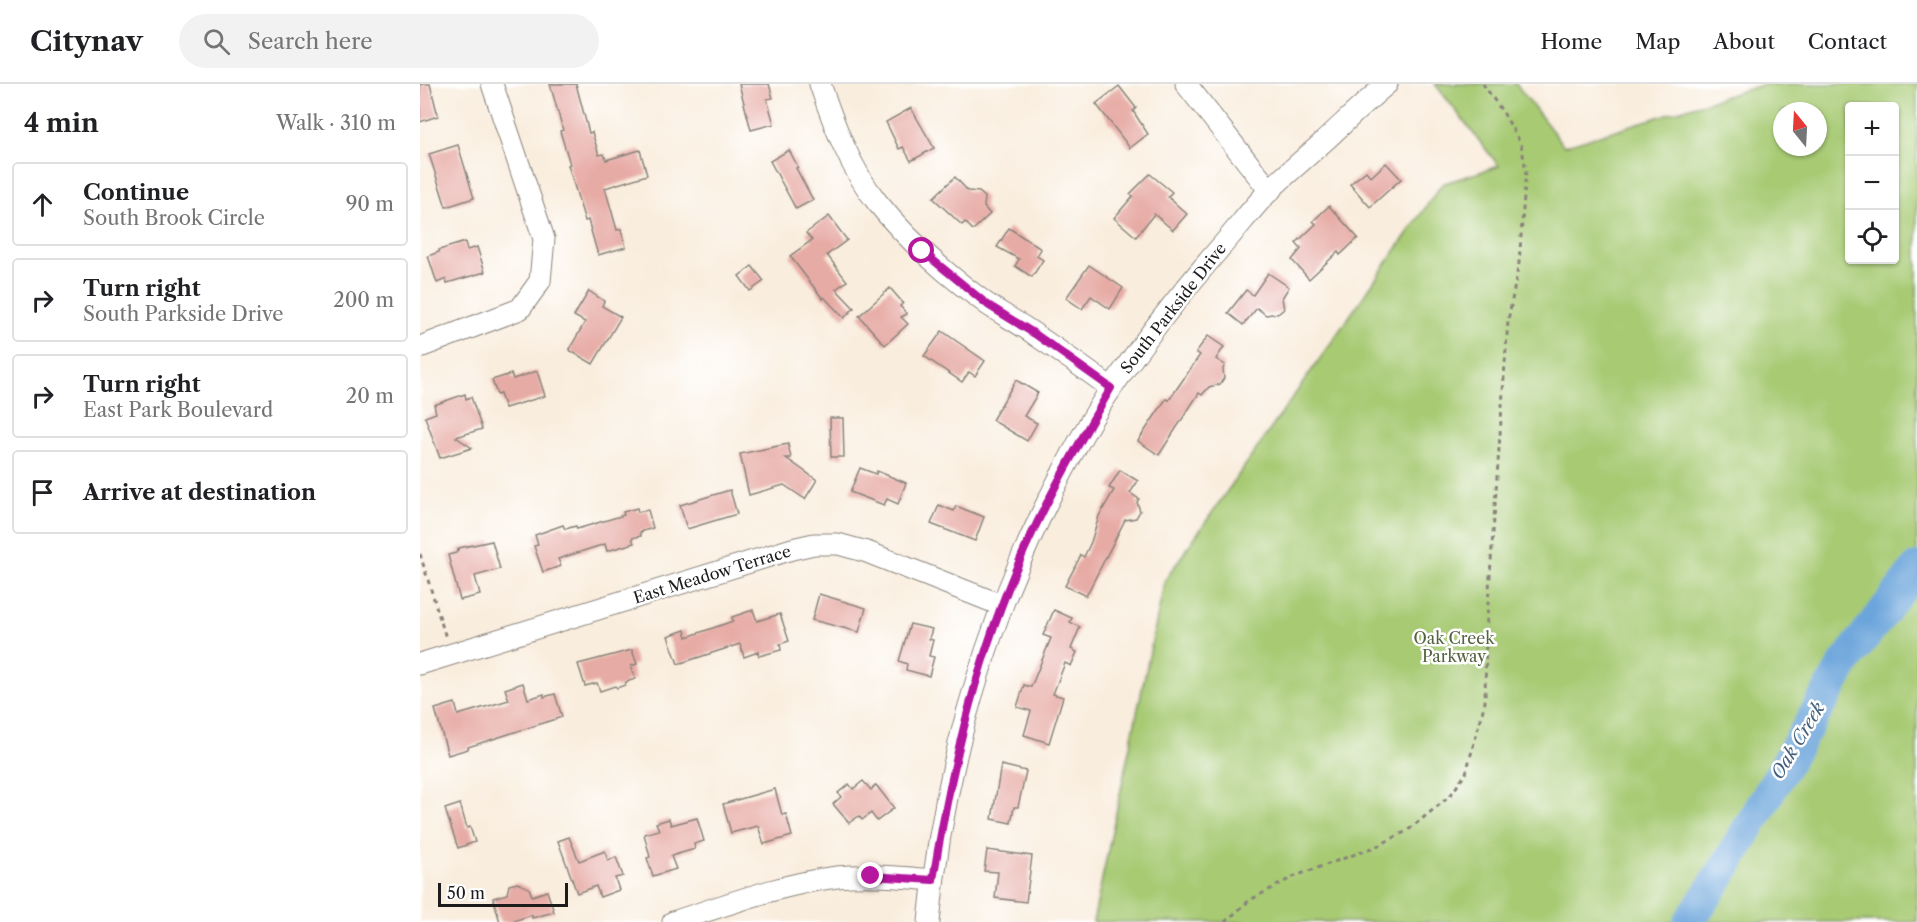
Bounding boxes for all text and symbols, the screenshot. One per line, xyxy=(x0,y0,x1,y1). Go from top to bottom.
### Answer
search box xyxy=(179,14,599,68)
text: Citynav xyxy=(30,24,143,58)
icon: search xyxy=(200,25,233,58)
text: Search here xyxy=(248,28,372,55)
text: Home xyxy=(1541,29,1602,54)
text: Map xyxy=(1635,29,1680,54)
text: About xyxy=(1713,29,1775,54)
text: Contact xyxy=(1808,29,1887,54)
north arrow xyxy=(1773,102,1827,156)
map controls xyxy=(1845,102,1899,264)
button: + xyxy=(1845,102,1899,156)
text: 4 min xyxy=(24,107,99,139)
text: Walk · 310 m xyxy=(276,111,396,135)
button: − xyxy=(1845,156,1899,210)
text: Continue xyxy=(83,179,189,206)
icon: ahead xyxy=(26,188,59,221)
text: 90 m xyxy=(346,192,394,216)
text: South Brook Circle xyxy=(83,206,265,230)
button: locate xyxy=(1845,210,1899,264)
route start xyxy=(908,237,934,263)
street label: South Parkside Drive xyxy=(1116,239,1230,377)
text: Turn right xyxy=(83,275,201,302)
icon: right xyxy=(26,284,59,317)
text: 200 m xyxy=(333,288,394,312)
text: South Parkside Drive xyxy=(83,302,283,326)
text: Turn right xyxy=(83,371,201,398)
icon: right xyxy=(26,380,59,413)
text: 20 m xyxy=(346,384,394,408)
text: East Park Boulevard xyxy=(83,398,273,422)
icon: arrive xyxy=(26,476,59,509)
text: Arrive at destination xyxy=(83,479,316,506)
street label: East Meadow Terrace xyxy=(631,540,793,608)
park label: Oak Creek Parkway xyxy=(1414,628,1495,666)
water label: Oak Creek xyxy=(1766,698,1830,783)
route end xyxy=(857,862,883,888)
scale bar xyxy=(438,880,568,908)
text: 50 m xyxy=(447,883,485,903)

